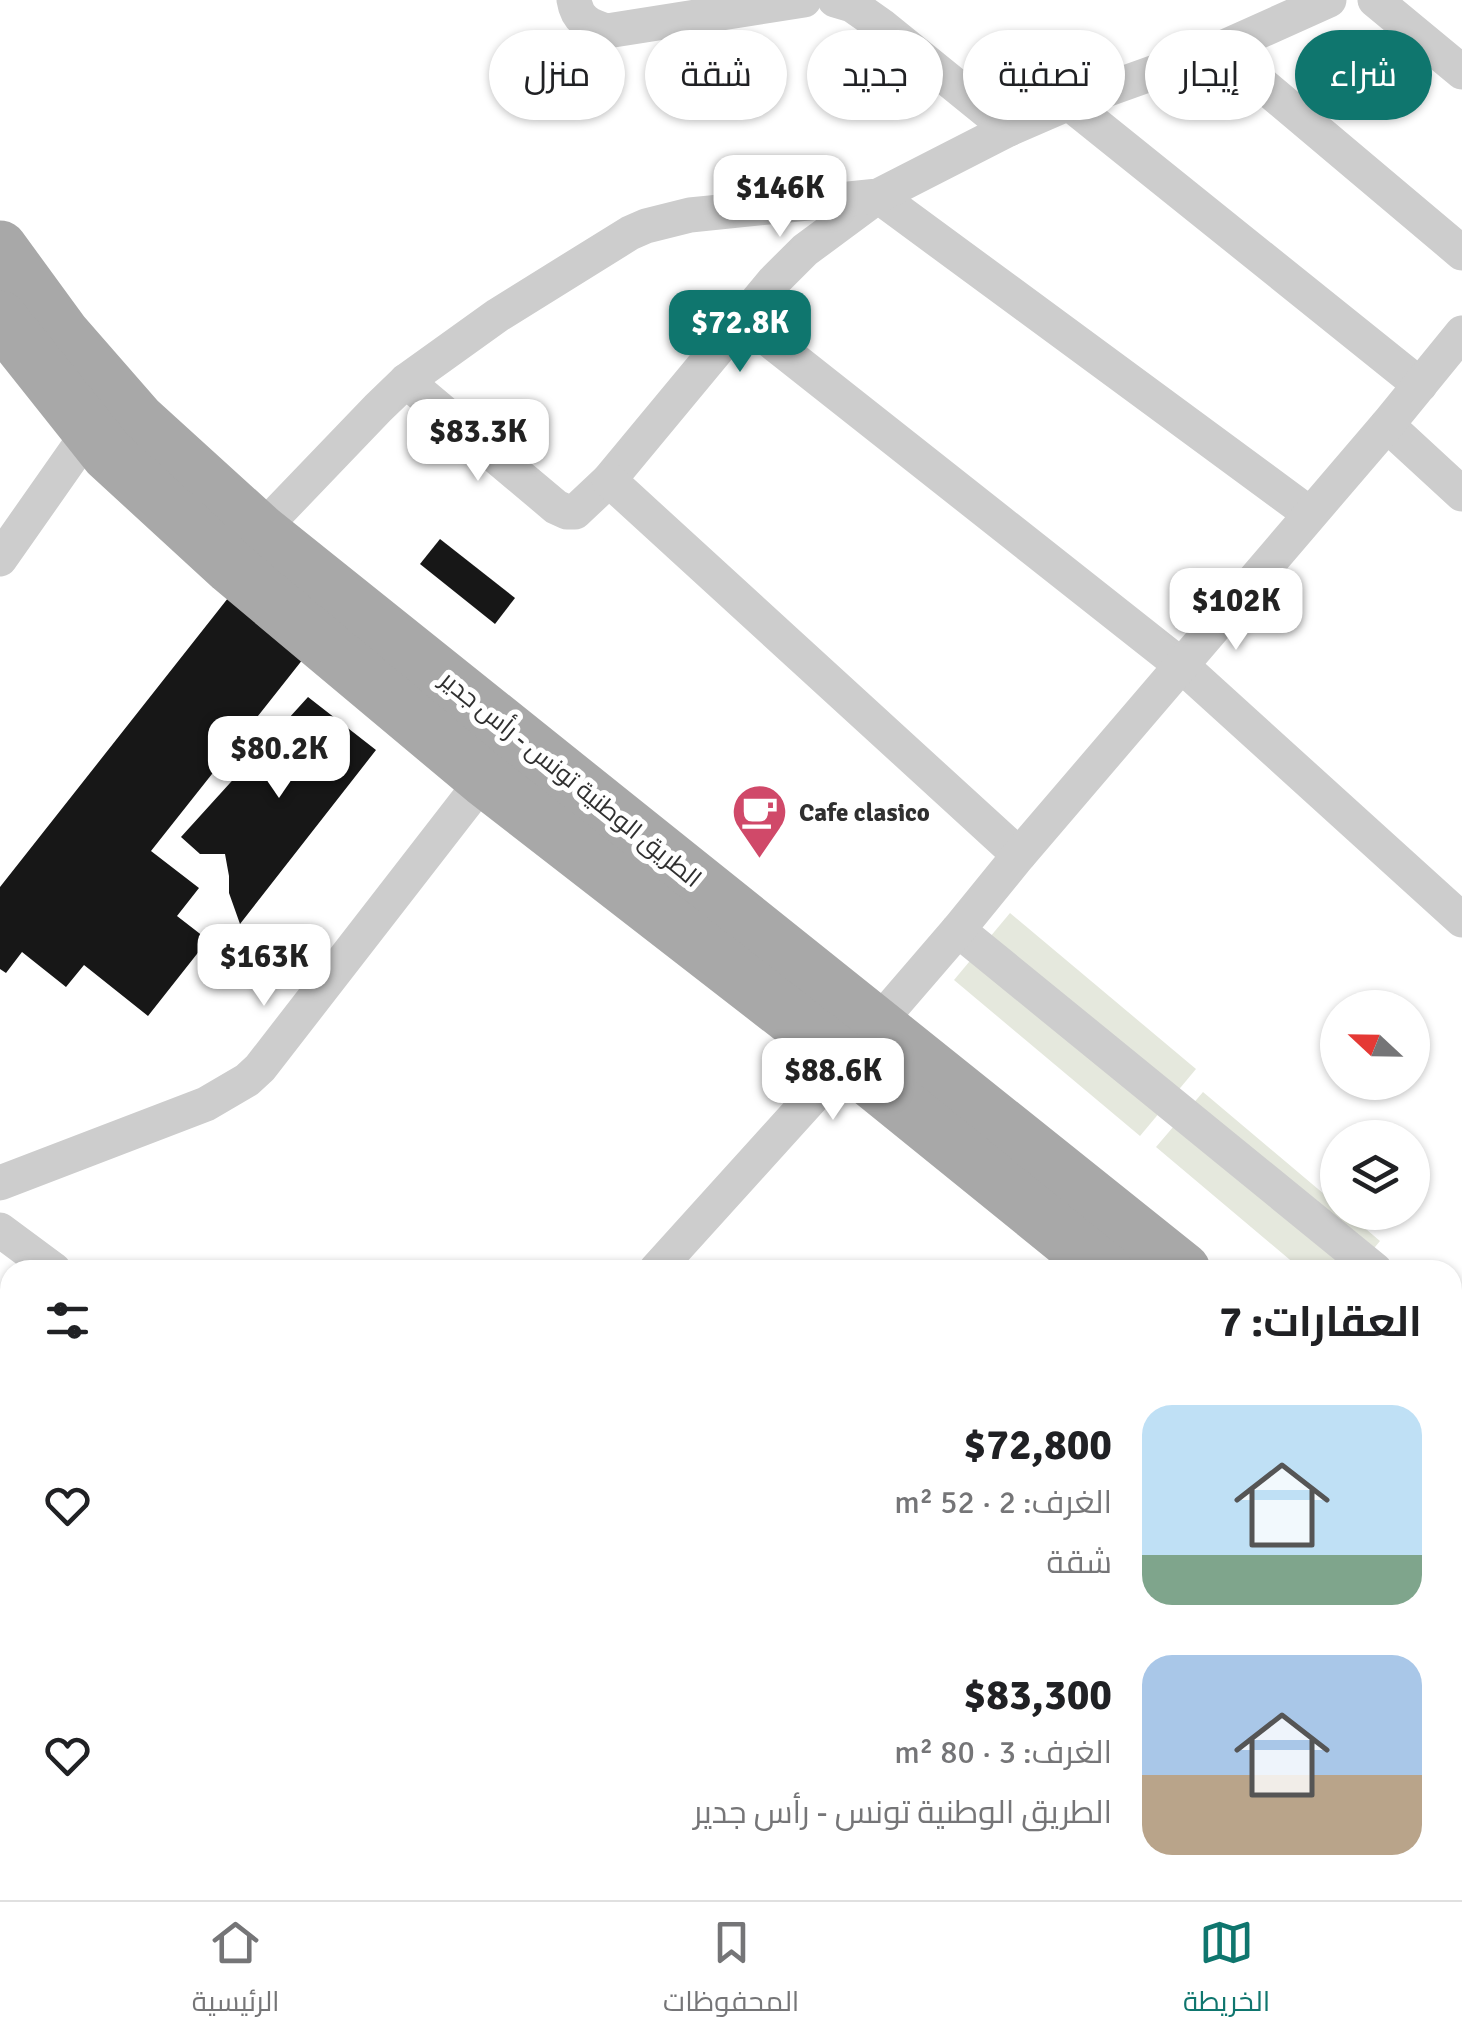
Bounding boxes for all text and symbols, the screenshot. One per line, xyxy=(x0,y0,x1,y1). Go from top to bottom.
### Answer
chip: منزل xyxy=(489,30,625,120)
chip: شقة xyxy=(645,30,787,120)
chip: جديد xyxy=(807,30,943,120)
chip: تصفية xyxy=(963,30,1125,120)
chip: إيجار xyxy=(1145,30,1275,120)
chip: شراء xyxy=(1295,30,1432,120)
pin: $146K xyxy=(710,155,850,240)
text: $146K xyxy=(736,168,824,207)
pin: $72.8K xyxy=(659,290,821,375)
text: $72.8K xyxy=(691,303,789,342)
pin: $83.3K xyxy=(397,399,559,484)
text: $83.3K xyxy=(429,412,527,451)
pin: $102K xyxy=(1166,568,1306,653)
text: $102K xyxy=(1192,581,1280,620)
street label: الطريق الوطنية تونس - رأس جدير xyxy=(433,662,708,894)
pin: $80.2K xyxy=(198,716,360,801)
text: $80.2K xyxy=(230,729,328,768)
cafe icon: Cafe clasico xyxy=(730,782,790,861)
place label: Cafe clasico xyxy=(799,797,930,828)
pin: $163K xyxy=(194,924,334,1009)
text: $163K xyxy=(220,937,308,976)
north arrow xyxy=(1320,990,1430,1100)
map controls xyxy=(1320,990,1430,1230)
pin: $88.6K xyxy=(752,1038,914,1123)
text: $88.6K xyxy=(784,1051,882,1090)
button: layers xyxy=(1320,1120,1430,1230)
icon: filters xyxy=(40,1293,95,1348)
text: العقارات: 7 xyxy=(1219,1297,1422,1348)
text: $72,800 xyxy=(964,1420,1112,1471)
icon: home xyxy=(1222,1445,1342,1565)
icon: heart xyxy=(40,1478,95,1533)
text: الغرف: 2 · 52 m² xyxy=(894,1483,1112,1522)
text: شقة xyxy=(1047,1543,1112,1582)
text: $83,300 xyxy=(964,1670,1112,1721)
icon: home xyxy=(1222,1695,1342,1815)
icon: heart xyxy=(40,1728,95,1783)
text: الغرف: 3 · 80 m² xyxy=(894,1733,1112,1772)
text: الطريق الوطنية تونس - رأس جدير xyxy=(694,1793,1112,1832)
tab: الرئيسية xyxy=(192,1915,280,2027)
tab: المحفوظات xyxy=(663,1915,799,2027)
tab: الخريطة xyxy=(1183,1915,1270,2027)

